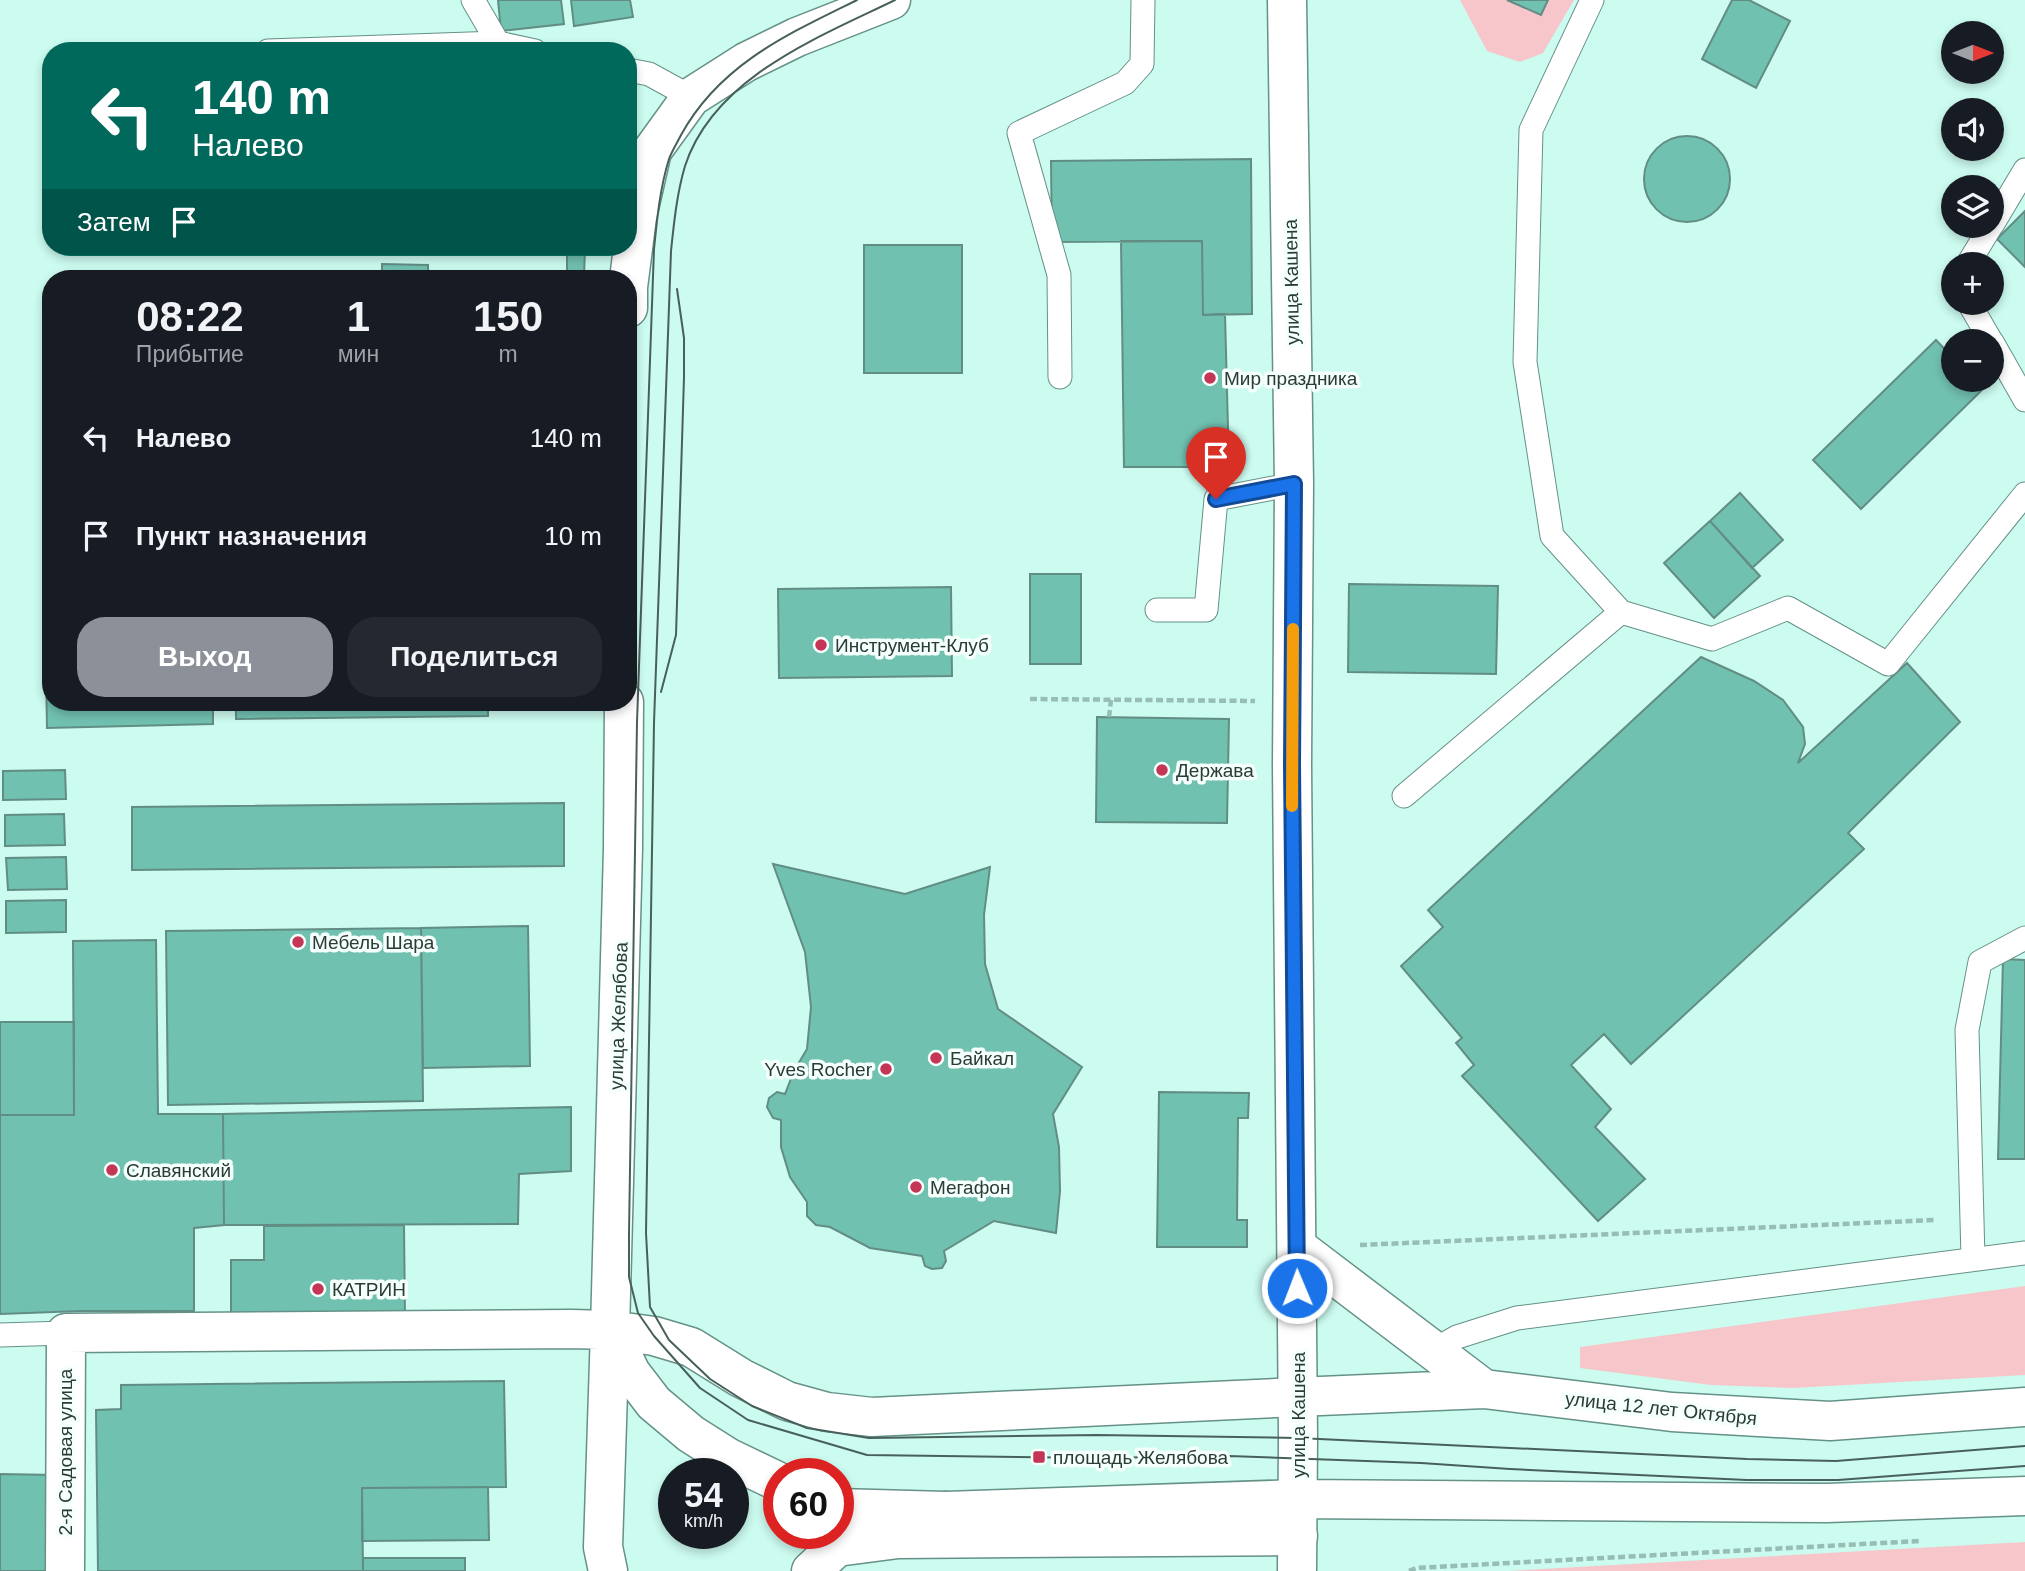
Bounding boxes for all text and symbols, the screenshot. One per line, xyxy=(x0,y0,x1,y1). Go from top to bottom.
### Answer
north arrow xyxy=(1941,21,2004,84)
map controls xyxy=(1941,21,2004,392)
icon: left xyxy=(77,70,168,161)
text: 140 m xyxy=(192,70,331,124)
button: sound xyxy=(1941,98,2004,161)
text: Налево xyxy=(192,127,304,163)
button: layers xyxy=(1941,175,2004,238)
icon: arrive xyxy=(165,203,203,241)
text: Затем xyxy=(77,207,151,237)
street label: улица Кашена xyxy=(1280,218,1303,345)
button: + xyxy=(1941,252,2004,315)
text: 08:22 xyxy=(136,293,244,340)
text: 1 xyxy=(347,293,370,340)
text: 150 xyxy=(473,293,543,340)
button: − xyxy=(1941,329,2004,392)
text: Прибытие xyxy=(136,341,244,367)
text: мин xyxy=(338,341,379,367)
text: m xyxy=(498,341,518,367)
place label: Мир праздника xyxy=(1224,368,1358,389)
marker: Мир праздника xyxy=(1202,370,1218,386)
icon: left xyxy=(77,419,115,457)
text: Налево xyxy=(136,423,231,453)
text: 140 m xyxy=(530,423,602,453)
pin xyxy=(1186,427,1246,499)
icon: arrive xyxy=(1197,438,1235,476)
icon: arrive xyxy=(77,517,115,555)
text: Пункт назначения xyxy=(136,521,367,551)
text: 10 m xyxy=(544,521,602,551)
button: Выход xyxy=(77,617,333,697)
button: Поделиться xyxy=(347,617,602,697)
place label: Инструмент-Клуб xyxy=(835,635,989,656)
marker: Инструмент-Клуб xyxy=(813,637,829,653)
place label: Держава xyxy=(1176,760,1254,781)
marker: Держава xyxy=(1154,762,1170,778)
place label: Мебель Шара xyxy=(312,932,435,953)
marker: Мебель Шара xyxy=(290,934,306,950)
street label: улица Желябова xyxy=(605,941,632,1090)
place label: Байкал xyxy=(950,1048,1014,1069)
marker: Байкал xyxy=(928,1050,944,1066)
place label: Yves Rocher xyxy=(764,1059,873,1080)
marker: Yves Rocher xyxy=(878,1061,894,1077)
place label: Славянский xyxy=(126,1160,231,1181)
marker: Славянский xyxy=(104,1162,120,1178)
place label: Мегафон xyxy=(930,1177,1010,1198)
marker: Мегафон xyxy=(908,1179,924,1195)
position arrow xyxy=(1260,1251,1334,1325)
place label: КАТРИН xyxy=(332,1279,406,1300)
marker: КАТРИН xyxy=(310,1281,326,1297)
street label: улица Кашена xyxy=(1288,1352,1309,1478)
street label: 2-я Садовая улица xyxy=(55,1368,76,1535)
street label: улица 12 лет Октября xyxy=(1564,1388,1758,1429)
place label: площадь Желябова xyxy=(1053,1447,1229,1468)
marker: площадь Желябова xyxy=(1031,1449,1047,1465)
speed limit sign: 60 xyxy=(763,1458,854,1549)
text: 54 xyxy=(684,1475,723,1514)
text: km/h xyxy=(684,1511,723,1531)

